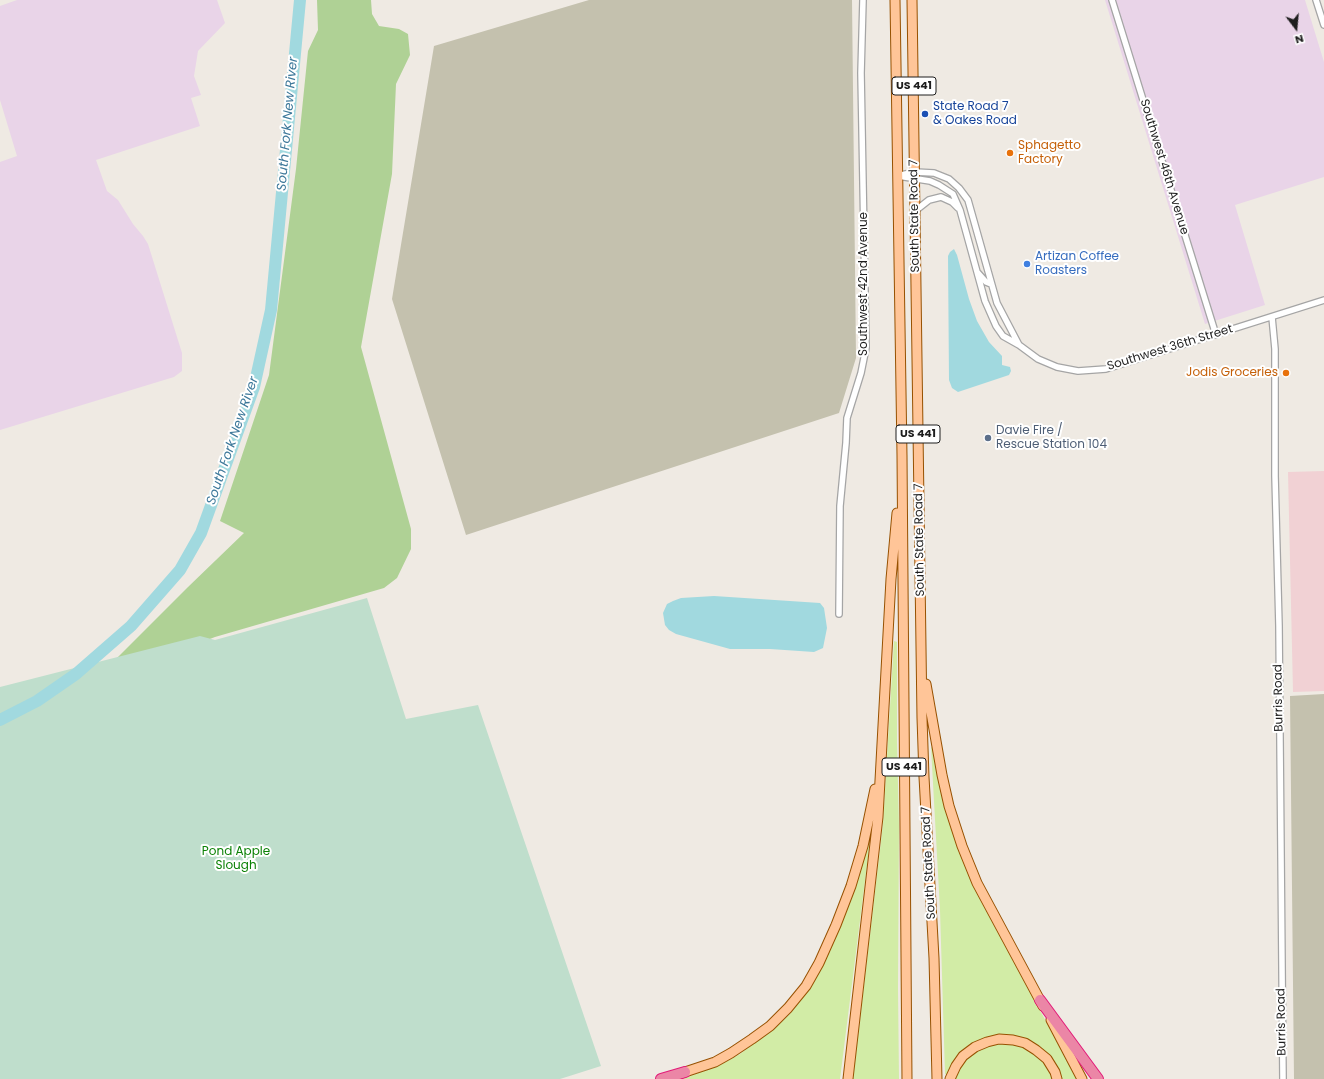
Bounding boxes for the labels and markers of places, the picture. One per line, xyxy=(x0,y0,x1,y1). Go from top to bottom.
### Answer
place label: State Road 7 & Oakes Road xyxy=(933,100,1017,128)
marker: State Road 7 & Oakes Road xyxy=(920,109,930,119)
place label: Sphagetto Factory xyxy=(1018,139,1081,167)
marker: Sphagetto Factory xyxy=(1005,148,1015,158)
place label: Artizan Coffee Roasters xyxy=(1035,250,1119,278)
marker: Artizan Coffee Roasters xyxy=(1022,259,1032,269)
place label: Jodis Groceries xyxy=(1186,366,1278,380)
marker: Jodis Groceries xyxy=(1281,368,1291,378)
place label: Davie Fire / Rescue Station 104 xyxy=(996,424,1107,452)
marker: Davie Fire / Rescue Station 104 xyxy=(983,433,993,443)

